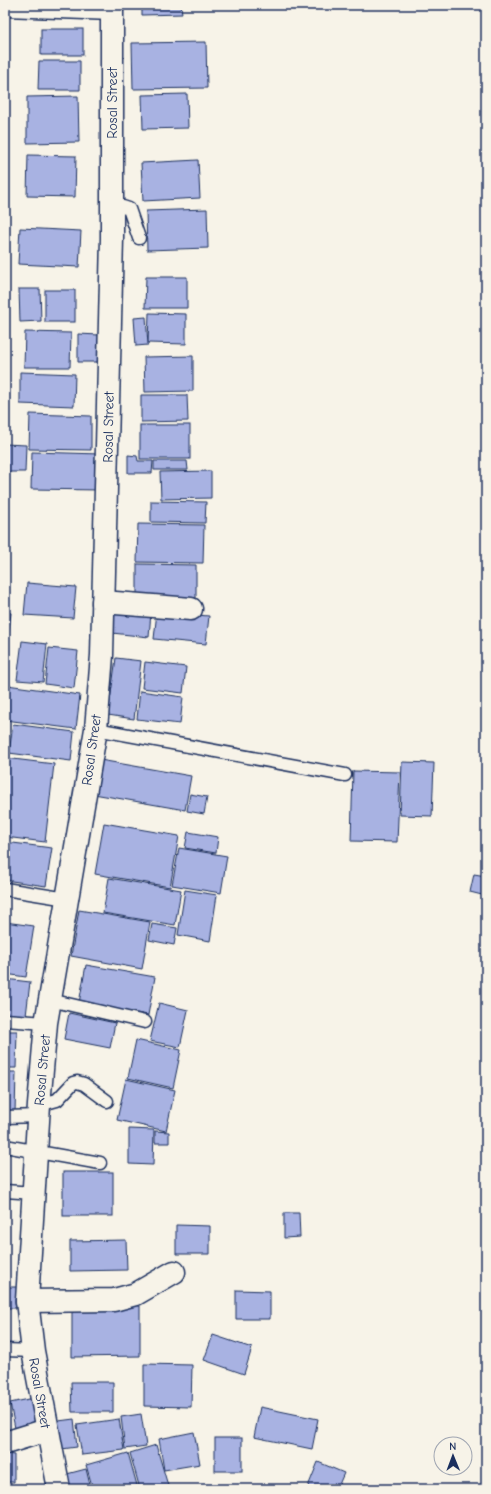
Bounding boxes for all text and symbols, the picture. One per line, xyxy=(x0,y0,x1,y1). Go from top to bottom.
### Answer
street label: Rosal Street xyxy=(104,66,121,139)
street label: Rosal Street xyxy=(99,390,118,463)
street label: Rosal Street xyxy=(78,713,105,787)
street label: Rosal Street xyxy=(31,1033,54,1106)
street label: Rosal Street xyxy=(25,1357,54,1431)
north arrow xyxy=(433,1436,473,1476)
text: N xyxy=(449,1440,457,1453)

